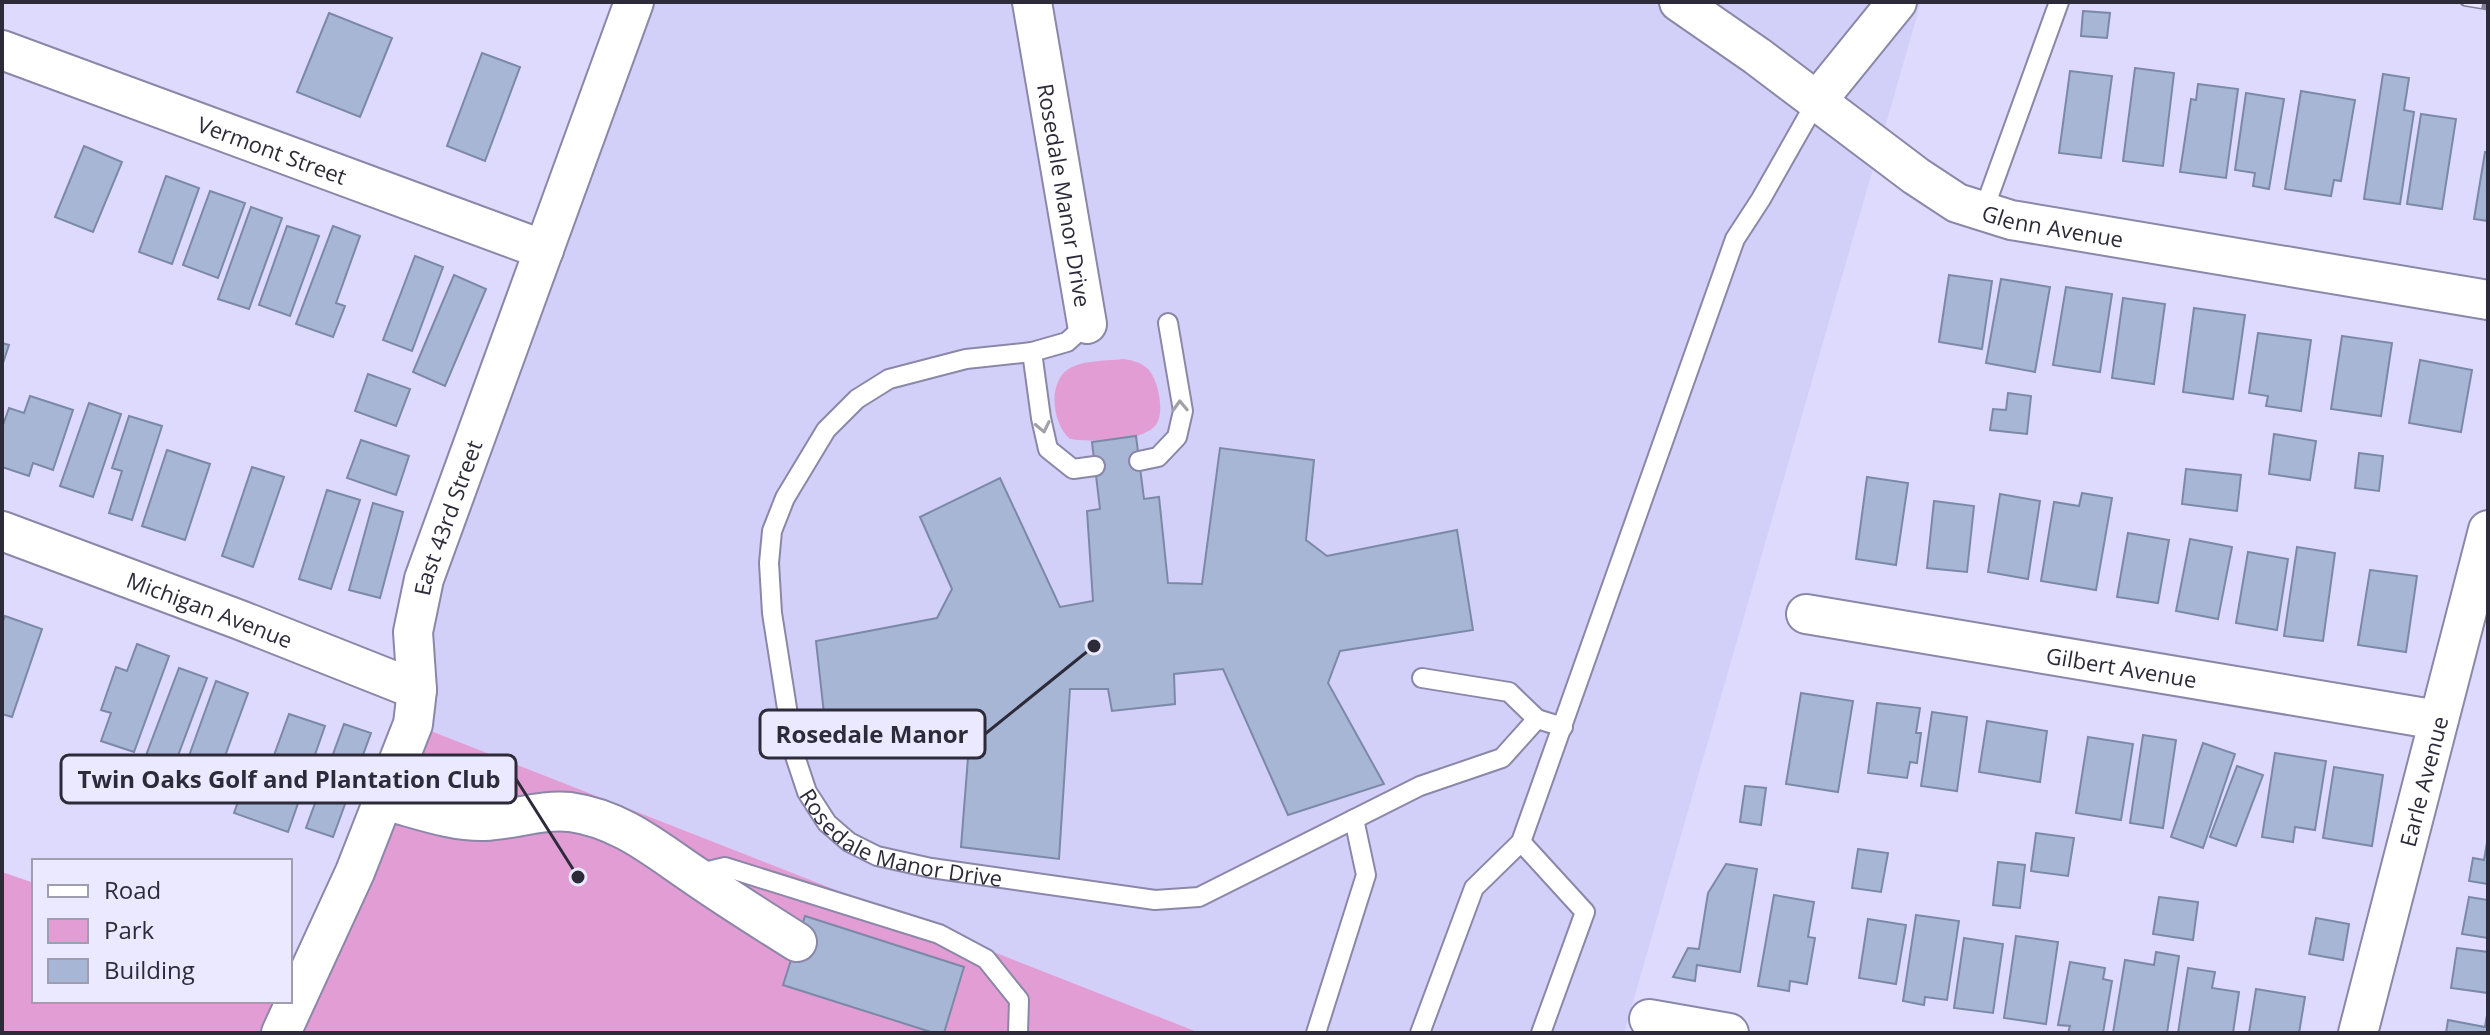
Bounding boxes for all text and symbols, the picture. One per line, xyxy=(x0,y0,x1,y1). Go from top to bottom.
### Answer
street label: Rosedale Manor Drive xyxy=(1031,81,1099,309)
street label: Vermont Street xyxy=(194,109,351,191)
street label: Glenn Avenue xyxy=(1978,197,2126,254)
one-way arrow xyxy=(1172,399,1189,412)
one-way arrow xyxy=(1034,420,1051,434)
street label: East 43rd Street xyxy=(406,436,488,598)
street label: Michigan Avenue xyxy=(123,564,297,654)
street label: Gilbert Avenue xyxy=(2044,640,2199,694)
callout: Rosedale Manor xyxy=(760,710,985,758)
street label: Earle Avenue xyxy=(2392,713,2454,850)
text: Rosedale Manor xyxy=(776,717,969,750)
callout: Twin Oaks Golf and Plantation Club xyxy=(61,755,516,803)
text: Twin Oaks Golf and Plantation Club xyxy=(78,762,500,795)
street label: Rosedale Manor Drive xyxy=(793,782,1004,893)
legend xyxy=(32,859,292,1003)
text: Road xyxy=(104,873,161,906)
text: Park xyxy=(104,913,155,946)
text: Building xyxy=(104,953,195,986)

